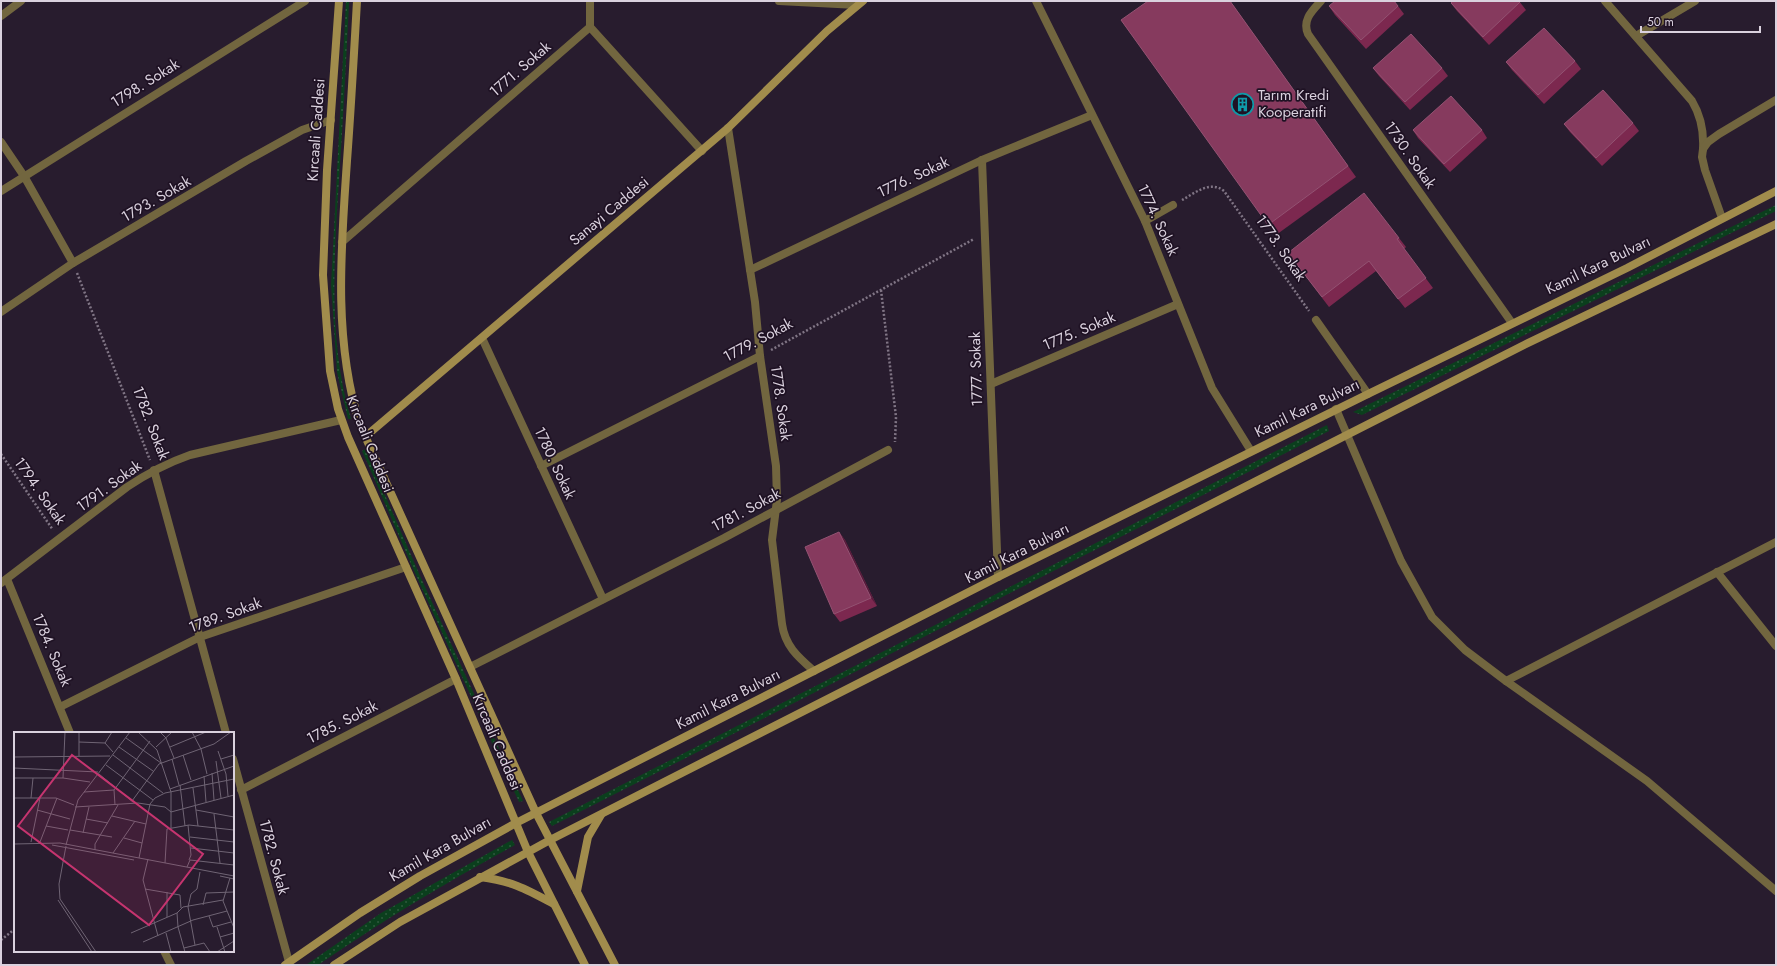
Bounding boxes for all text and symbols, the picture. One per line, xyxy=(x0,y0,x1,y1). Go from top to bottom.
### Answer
scale bar xyxy=(1641,8,1760,34)
text: 50 m xyxy=(1647,13,1674,31)
street label: 1771. Sokak xyxy=(484,36,556,102)
street label: 1798. Sokak xyxy=(106,53,184,113)
street label: Kırcaali Caddesi xyxy=(301,78,331,182)
place label: Tarım Kredi Kooperatifi xyxy=(1258,84,1330,123)
building icon: Tarım Kredi Kooperatifi xyxy=(1229,91,1255,117)
street label: 1730. Sokak xyxy=(1379,117,1442,193)
street label: 1776. Sokak xyxy=(873,151,953,203)
street label: 1793. Sokak xyxy=(117,170,195,228)
street label: Sanayi Caddesi xyxy=(565,171,653,251)
street label: 1774. Sokak xyxy=(1132,180,1184,260)
street label: 1773. Sokak xyxy=(1250,210,1312,286)
street label: Kamil Kara Bulvarı xyxy=(1542,230,1654,300)
street label: 1775. Sokak xyxy=(1039,306,1119,356)
street label: 1779. Sokak xyxy=(719,312,797,368)
street label: 1777. Sokak xyxy=(964,331,988,407)
street label: 1778. Sokak xyxy=(765,364,797,443)
street label: Kamil Kara Bulvarı xyxy=(1251,373,1363,443)
street label: 1782. Sokak xyxy=(127,383,175,463)
street label: Kırcaali Caddesi xyxy=(341,392,399,496)
street label: 1780. Sokak xyxy=(529,423,582,503)
street label: 1794. Sokak xyxy=(9,453,72,530)
street label: 1791. Sokak xyxy=(72,455,146,517)
street label: 1781. Sokak xyxy=(708,482,785,537)
street label: Kamil Kara Bulvarı xyxy=(961,517,1073,589)
street label: 1789. Sokak xyxy=(185,591,265,638)
street label: 1784. Sokak xyxy=(27,610,77,690)
street label: Kamil Kara Bulvarı xyxy=(672,663,784,735)
street label: Kırcaali Caddesi xyxy=(467,690,527,794)
street label: 1785. Sokak xyxy=(303,695,382,749)
inset map xyxy=(14,732,234,952)
street label: Kamil Kara Bulvarı xyxy=(385,811,495,887)
street label: 1782. Sokak xyxy=(253,817,295,898)

